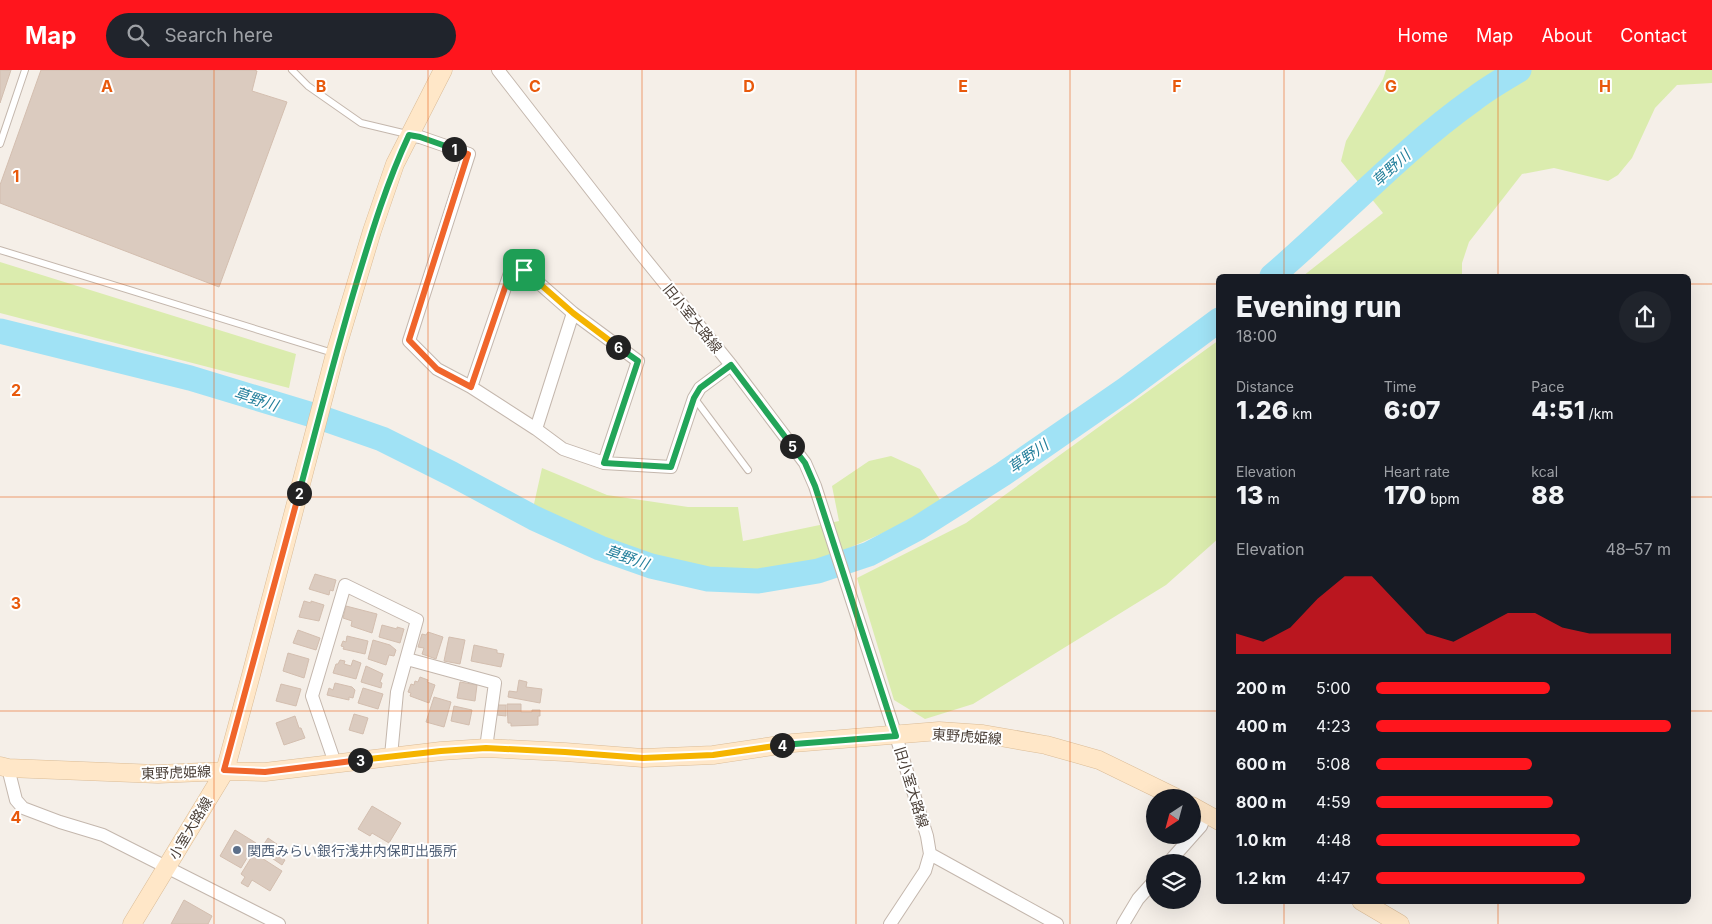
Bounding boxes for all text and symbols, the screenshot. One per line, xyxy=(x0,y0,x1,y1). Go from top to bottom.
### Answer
search box xyxy=(106,13,456,58)
text: Map xyxy=(25,21,76,50)
icon: search xyxy=(124,21,152,49)
text: Search here xyxy=(164,24,273,47)
text: Home xyxy=(1398,25,1448,46)
text: Map xyxy=(1476,25,1513,46)
text: About xyxy=(1541,25,1592,46)
text: Contact xyxy=(1620,25,1687,46)
text: A xyxy=(101,76,113,96)
text: B xyxy=(316,76,326,96)
text: C xyxy=(529,76,541,96)
text: D xyxy=(743,76,755,96)
text: E xyxy=(958,76,968,96)
text: F xyxy=(1172,76,1182,96)
text: G xyxy=(1385,76,1397,96)
text: H xyxy=(1599,76,1611,96)
pin: 1 xyxy=(442,136,466,162)
text: 1 xyxy=(451,141,458,158)
water label: 草野川 xyxy=(1368,145,1416,190)
text: 1 xyxy=(13,166,19,186)
pin xyxy=(503,249,545,291)
icon: arrive xyxy=(510,256,538,284)
street label: 旧小室大路線 xyxy=(660,280,726,356)
text: Evening run xyxy=(1236,290,1402,324)
button: share xyxy=(1619,291,1671,343)
text: 18:00 xyxy=(1236,326,1277,346)
pin: 6 xyxy=(606,334,630,360)
text: 6 xyxy=(614,339,623,356)
text: Distance xyxy=(1236,378,1294,395)
text: Time xyxy=(1384,378,1417,395)
text: Pace xyxy=(1531,378,1564,395)
text: 2 xyxy=(11,380,21,400)
water label: 草野川 xyxy=(232,383,282,416)
text: 1.26 xyxy=(1236,395,1288,425)
text: 6:07 xyxy=(1384,395,1441,425)
text: 4:51 xyxy=(1531,395,1585,425)
text: km xyxy=(1288,405,1312,422)
text: /km xyxy=(1585,405,1614,422)
pin: 5 xyxy=(780,434,804,458)
water label: 草野川 xyxy=(1004,434,1054,477)
text: 5 xyxy=(788,438,797,455)
text: Elevation xyxy=(1236,463,1296,480)
text: Heart rate xyxy=(1384,463,1450,480)
text: kcal xyxy=(1531,463,1558,480)
pin: 2 xyxy=(286,480,312,506)
text: 13 xyxy=(1236,480,1263,510)
text: 170 xyxy=(1384,480,1426,510)
text: 88 xyxy=(1531,480,1565,510)
text: 2 xyxy=(295,485,304,502)
text: m xyxy=(1263,490,1280,507)
text: bpm xyxy=(1426,490,1460,507)
text: Elevation xyxy=(1236,539,1305,559)
text: 48–57 m xyxy=(1605,539,1671,559)
water label: 草野川 xyxy=(603,541,653,574)
text: 3 xyxy=(11,593,21,613)
text: 200 m xyxy=(1236,678,1286,698)
text: 5:00 xyxy=(1316,678,1351,698)
text: 400 m xyxy=(1236,716,1287,736)
text: 4:23 xyxy=(1316,716,1351,736)
street label: 東野虎姫線 xyxy=(931,725,1003,747)
pin: 4 xyxy=(770,732,794,758)
text: 4 xyxy=(778,737,787,754)
street label: 旧小室大路線 xyxy=(892,744,932,830)
pin: 3 xyxy=(348,748,372,772)
text: 3 xyxy=(356,752,365,769)
text: 600 m xyxy=(1236,754,1286,774)
text: 5:08 xyxy=(1316,754,1350,774)
street label: 東野虎姫線 xyxy=(141,762,211,782)
north arrow xyxy=(1146,789,1201,844)
map controls xyxy=(1146,789,1201,909)
text: 800 m xyxy=(1236,792,1286,812)
text: 4:59 xyxy=(1316,792,1351,812)
street label: 小室大路線 xyxy=(165,794,215,862)
text: 4 xyxy=(11,807,22,827)
text: 1.0 km xyxy=(1236,830,1286,850)
text: 4:48 xyxy=(1316,830,1351,850)
place label: 関西みらい銀行浅井内保町出張所 xyxy=(247,842,457,859)
marker: 関西みらい銀行浅井内保町出張所 xyxy=(231,844,243,856)
button: layers xyxy=(1146,854,1201,909)
text: 1.2 km xyxy=(1236,868,1286,888)
text: 4:47 xyxy=(1316,868,1350,888)

